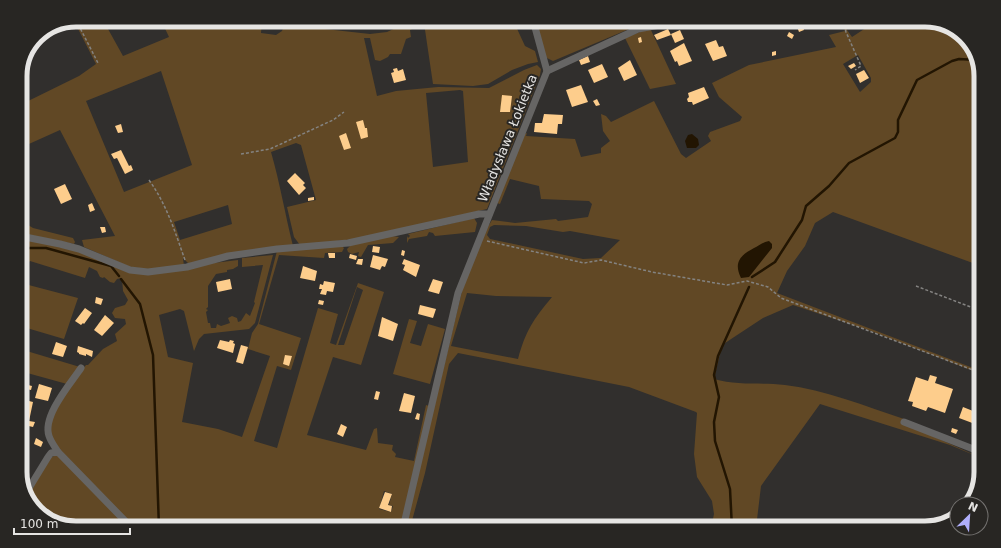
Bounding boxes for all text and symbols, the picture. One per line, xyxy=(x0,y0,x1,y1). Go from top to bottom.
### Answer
street label: Władysława Łokietka xyxy=(475,72,540,204)
north arrow xyxy=(949,496,989,536)
text: N xyxy=(966,500,980,515)
scale bar xyxy=(14,510,130,536)
text: 100 m xyxy=(20,517,58,531)

